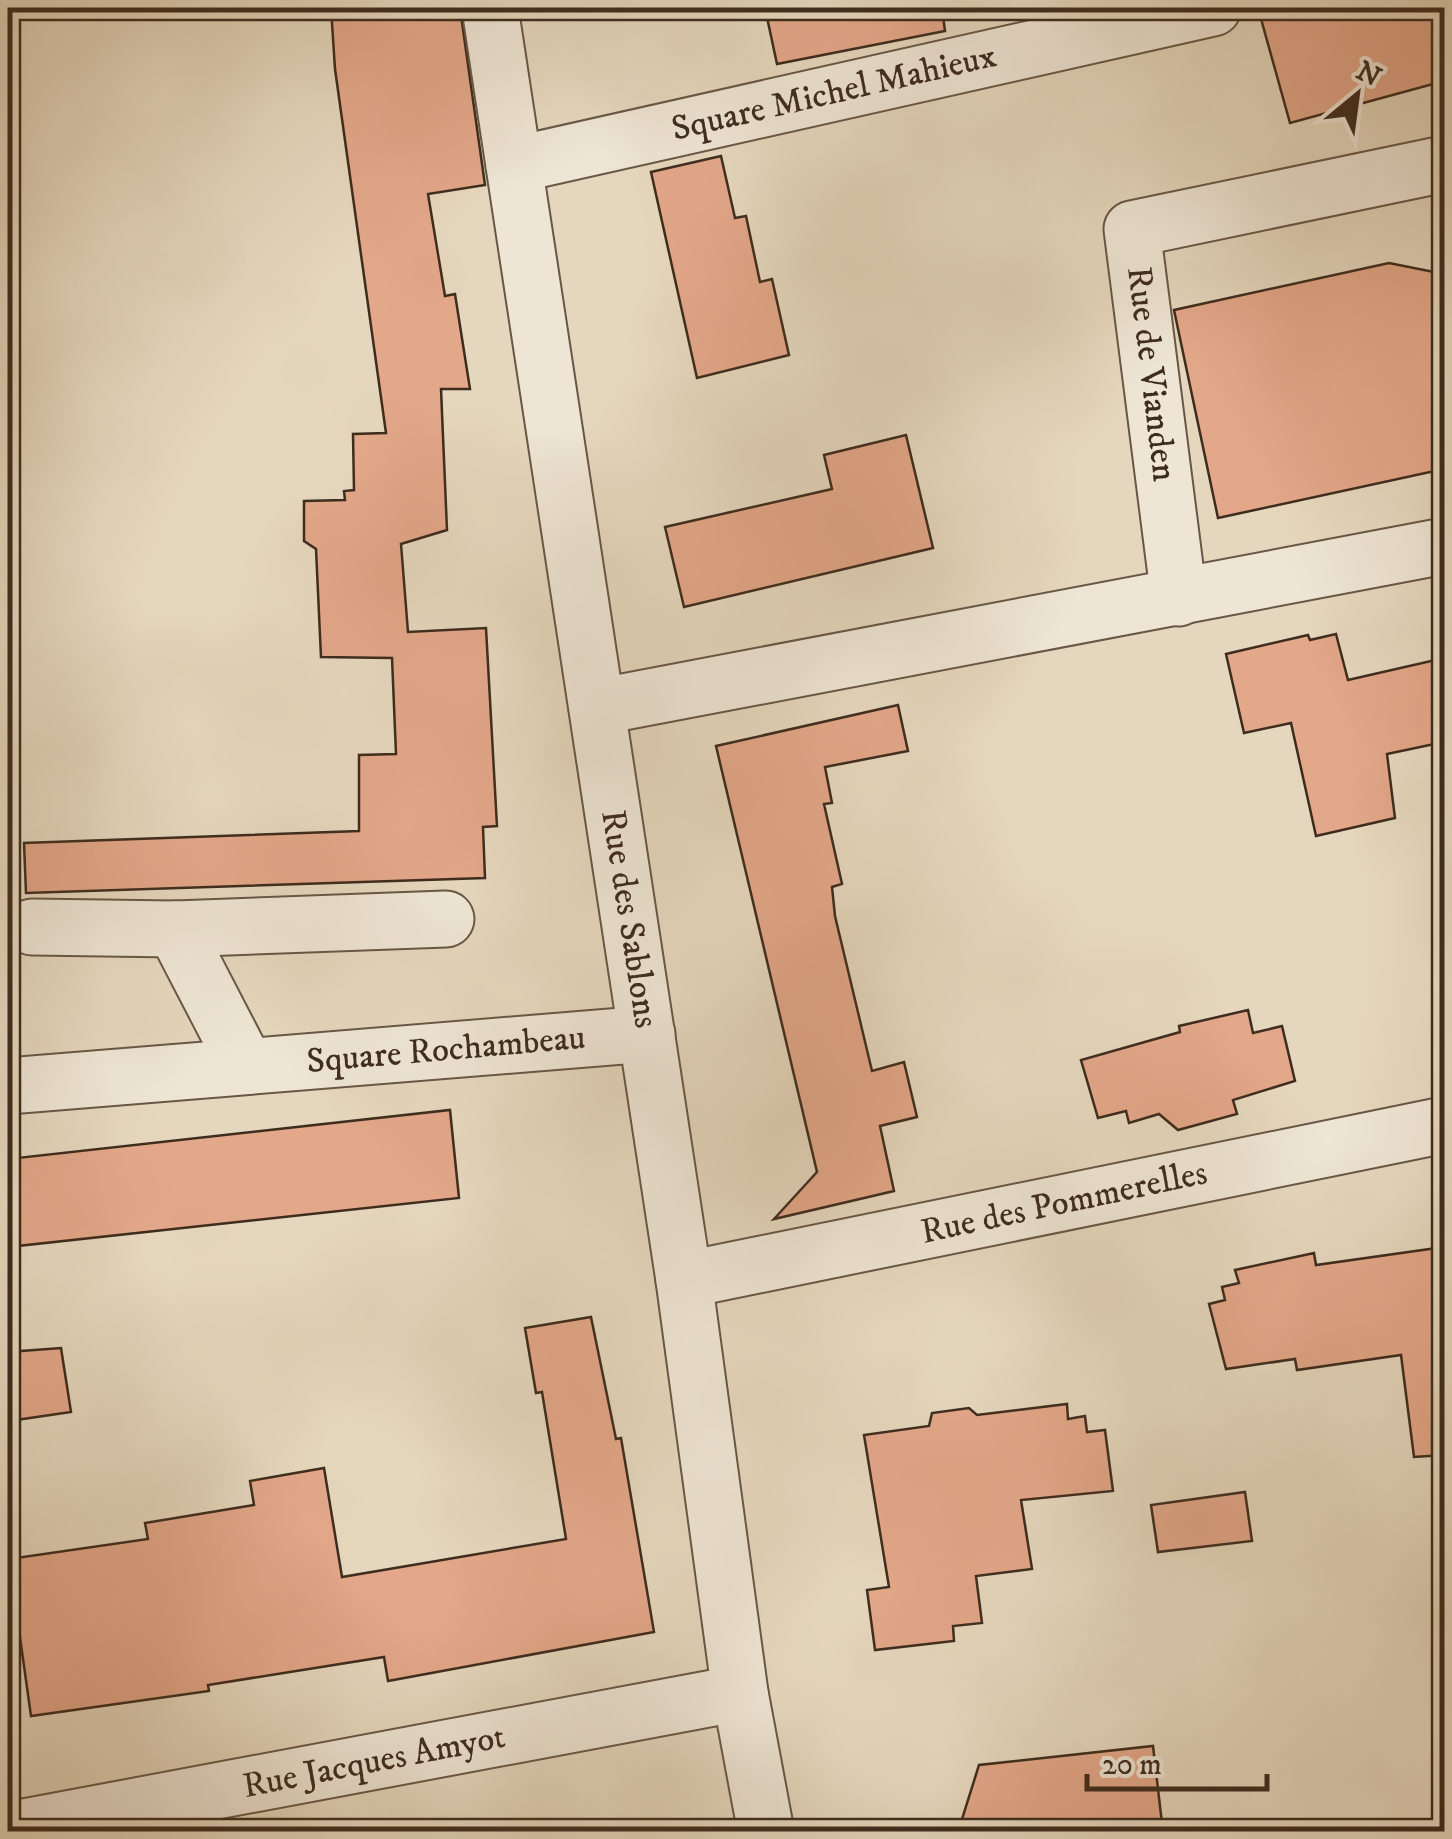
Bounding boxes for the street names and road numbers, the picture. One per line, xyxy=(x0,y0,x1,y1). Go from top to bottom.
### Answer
street label: Square Michel Mahieux xyxy=(667,34,1001,152)
street label: Rue de Vianden xyxy=(1116,264,1186,484)
street label: Rue des Sablons xyxy=(590,807,668,1031)
street label: Square Rochambeau xyxy=(305,1016,587,1084)
street label: Rue des Pommerelles xyxy=(917,1151,1211,1255)
street label: Rue Jacques Amyot xyxy=(239,1715,509,1809)

